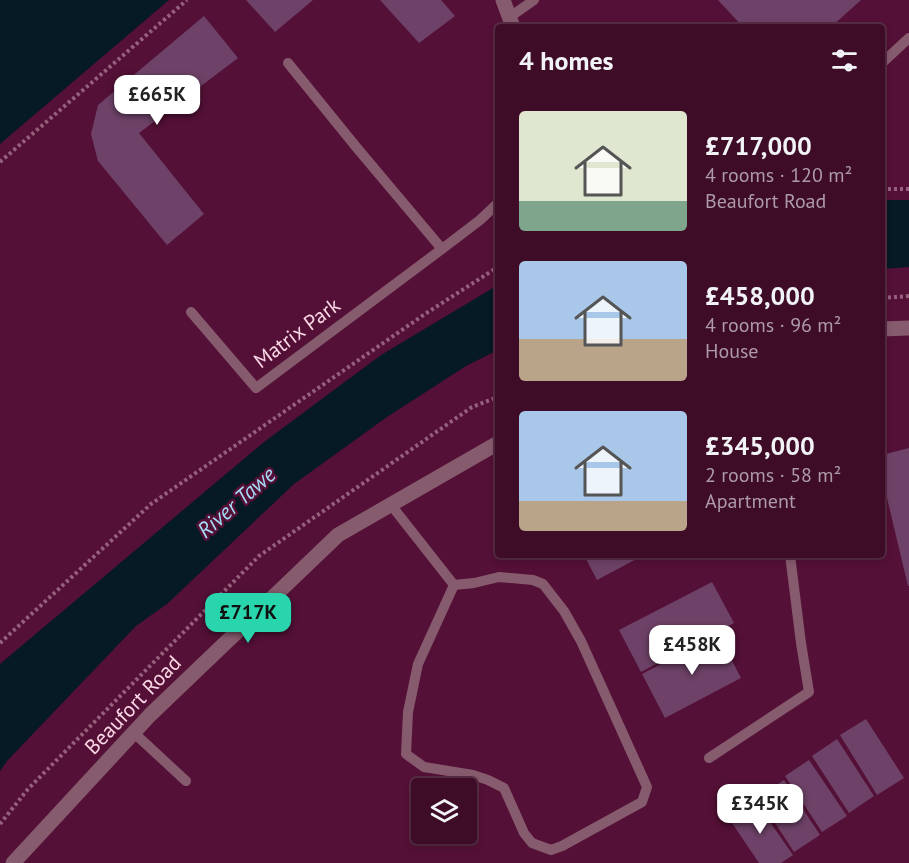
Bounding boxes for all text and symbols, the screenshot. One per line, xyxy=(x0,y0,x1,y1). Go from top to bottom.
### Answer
text: 4 homes xyxy=(519,44,614,77)
icon: filters xyxy=(828,44,861,77)
pin: £665K xyxy=(115,75,199,126)
text: £665K xyxy=(128,81,186,107)
text: £717,000 xyxy=(705,129,812,162)
icon: home xyxy=(567,135,639,207)
text: 4 rooms · 120 m² xyxy=(705,162,852,188)
text: Beaufort Road xyxy=(705,188,826,214)
text: £458,000 xyxy=(705,279,815,312)
icon: home xyxy=(567,285,639,357)
street label: Matrix Park xyxy=(248,291,345,374)
text: 4 rooms · 96 m² xyxy=(705,312,841,338)
text: House xyxy=(705,338,759,364)
text: £345,000 xyxy=(705,429,815,462)
icon: home xyxy=(567,435,639,507)
water label: River Tawe xyxy=(191,460,282,544)
text: 2 rooms · 58 m² xyxy=(705,462,841,488)
text: Apartment xyxy=(705,488,796,514)
pin: £717K xyxy=(206,593,290,644)
text: £717K xyxy=(219,599,277,625)
pin: £458K xyxy=(650,625,734,676)
text: £458K xyxy=(663,631,721,657)
street label: Beaufort Road xyxy=(79,649,187,760)
map controls xyxy=(411,778,477,844)
button: layers xyxy=(411,778,477,844)
pin: £345K xyxy=(718,784,802,835)
text: £345K xyxy=(731,790,789,816)

